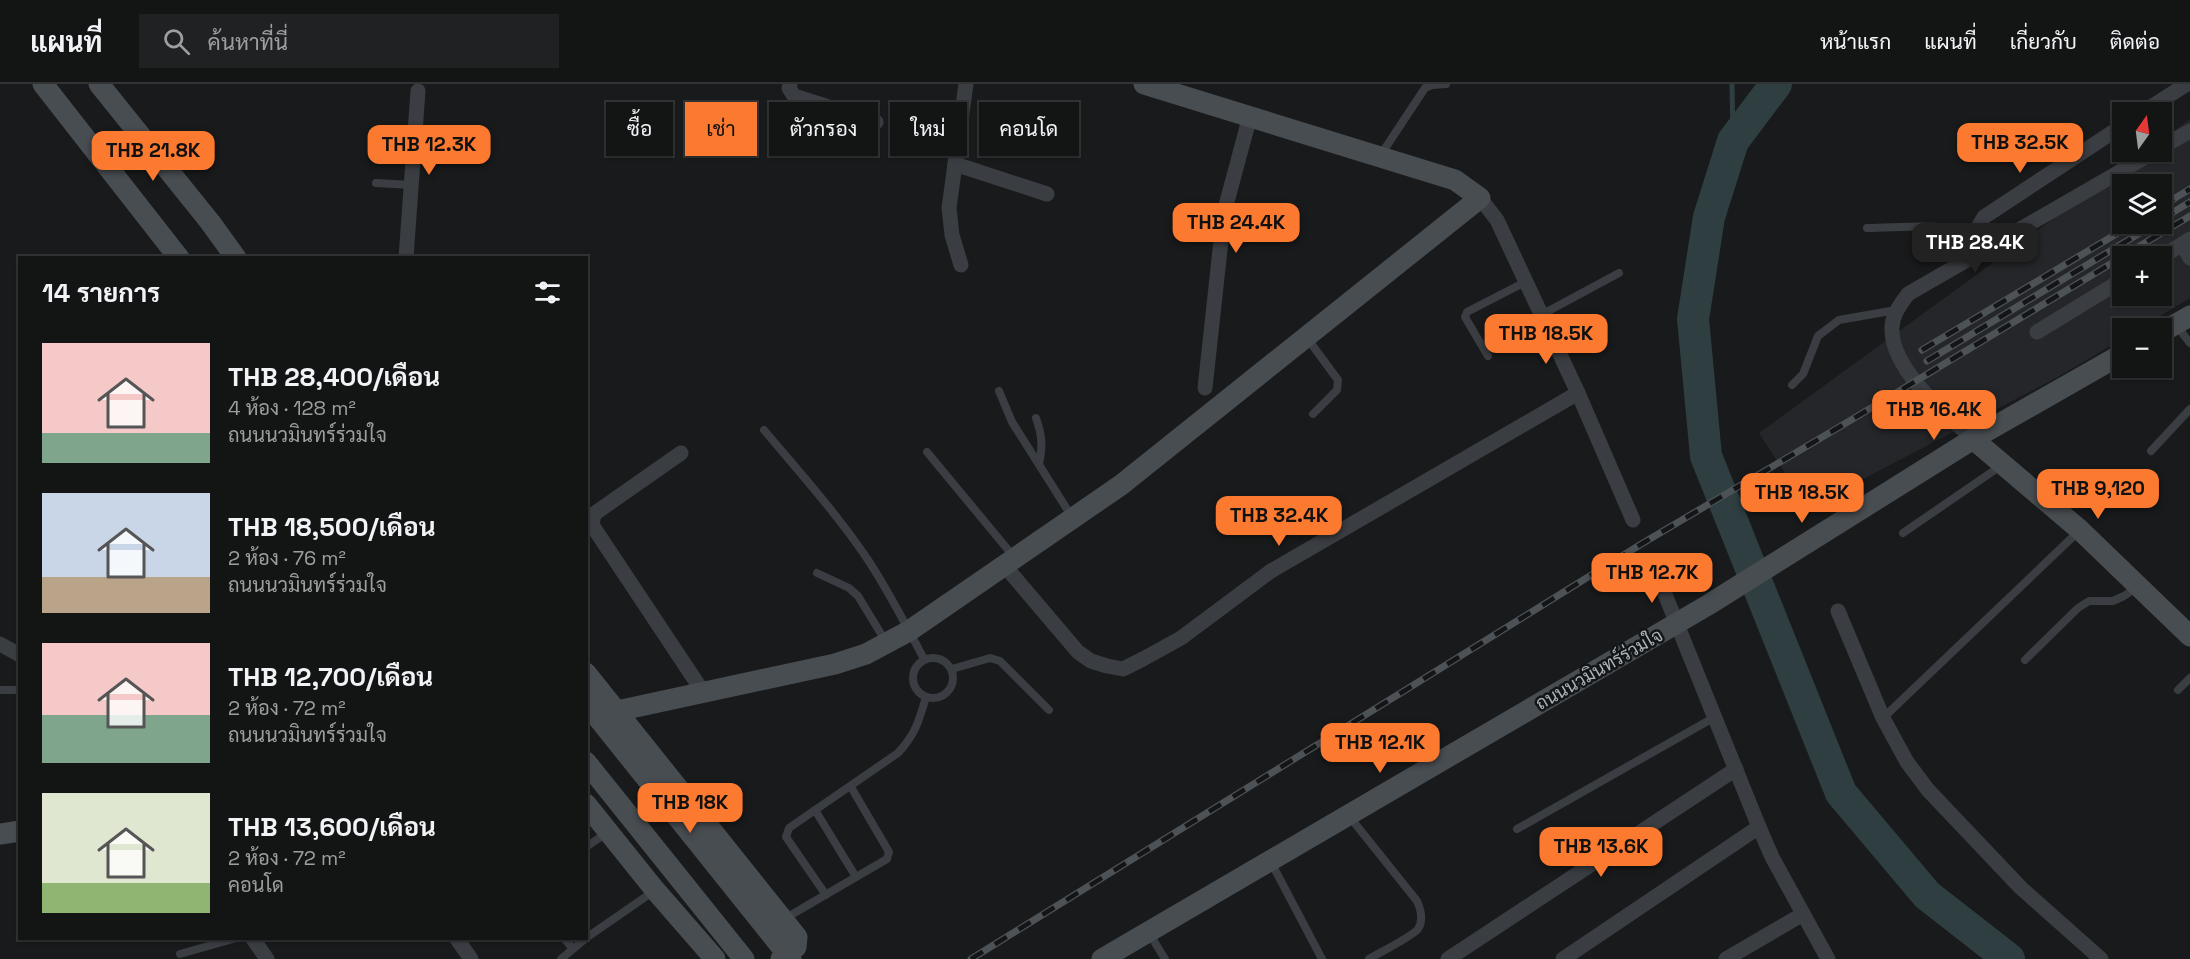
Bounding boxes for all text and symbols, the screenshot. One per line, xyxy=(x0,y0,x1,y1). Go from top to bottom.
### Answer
search box xyxy=(139,14,559,68)
text: แผนที่ xyxy=(30,24,103,60)
icon: search xyxy=(160,25,193,58)
text: ค้นหาที่นี่ xyxy=(208,28,288,56)
text: หน้าแรก xyxy=(1820,28,1891,55)
text: แผนที่ xyxy=(1924,28,1977,55)
text: เกี่ยวกับ xyxy=(2010,28,2077,55)
text: ติดต่อ xyxy=(2110,28,2160,55)
chip: ซื้อ xyxy=(606,102,673,156)
chip: เช่า xyxy=(685,102,757,156)
chip: ตัวกรอง xyxy=(769,102,878,156)
chip: ใหม่ xyxy=(890,102,967,156)
chip: คอนโด xyxy=(979,102,1079,156)
north arrow xyxy=(2112,102,2172,162)
map controls xyxy=(2112,102,2172,378)
pin: THB 32.5K xyxy=(1951,123,2089,174)
pin: THB 12.3K xyxy=(360,125,498,176)
text: THB 32.5K xyxy=(1971,129,2069,155)
pin: THB 21.8K xyxy=(84,131,222,182)
text: THB 12.3K xyxy=(382,131,476,157)
text: THB 21.8K xyxy=(106,137,200,163)
button: layers xyxy=(2112,174,2172,234)
pin: THB 24.4K xyxy=(1167,203,1305,254)
text: THB 24.4K xyxy=(1187,209,1285,235)
pin: THB 28.4K xyxy=(1906,223,2044,274)
text: THB 28.4K xyxy=(1926,229,2024,255)
button: + xyxy=(2112,246,2172,306)
text: 14 รายการ xyxy=(42,276,160,310)
icon: filters xyxy=(531,276,564,309)
pin: THB 18.5K xyxy=(1477,314,1615,365)
button: − xyxy=(2112,318,2172,378)
text: THB 18.5K xyxy=(1499,320,1593,346)
text: THB 28,400/เดือน xyxy=(228,360,440,394)
icon: home xyxy=(90,367,162,439)
pin: THB 16.4K xyxy=(1865,390,2003,441)
text: 4 ห้อง · 128 m² xyxy=(228,395,356,421)
text: THB 16.4K xyxy=(1886,396,1982,422)
text: ถนนนวมินทร์ร่วมใจ xyxy=(228,422,387,448)
pin: THB 9,120 xyxy=(2029,469,2167,520)
pin: THB 18.5K xyxy=(1733,473,1871,524)
text: THB 9,120 xyxy=(2051,475,2145,501)
text: THB 18.5K xyxy=(1755,479,1849,505)
pin: THB 32.4K xyxy=(1210,496,1348,547)
text: THB 32.4K xyxy=(1230,502,1328,528)
text: THB 18,500/เดือน xyxy=(228,510,436,544)
icon: home xyxy=(90,517,162,589)
text: 2 ห้อง · 76 m² xyxy=(228,545,346,571)
pin: THB 12.7K xyxy=(1583,553,1721,604)
text: THB 12.7K xyxy=(1605,559,1699,585)
text: ถนนนวมินทร์ร่วมใจ xyxy=(228,572,387,598)
street label: ถนนนวมินทร์ร่วมใจ xyxy=(1531,622,1667,715)
text: THB 12,700/เดือน xyxy=(228,660,433,694)
icon: home xyxy=(90,667,162,739)
text: 2 ห้อง · 72 m² xyxy=(228,695,346,721)
text: ถนนนวมินทร์ร่วมใจ xyxy=(228,722,387,748)
pin: THB 12.1K xyxy=(1311,723,1449,774)
text: THB 12.1K xyxy=(1335,729,1425,755)
pin: THB 18K xyxy=(635,783,745,834)
text: THB 18K xyxy=(652,789,728,815)
text: THB 13,600/เดือน xyxy=(228,810,436,844)
icon: home xyxy=(90,817,162,889)
pin: THB 13.6K xyxy=(1532,827,1670,878)
text: THB 13.6K xyxy=(1553,833,1649,859)
text: 2 ห้อง · 72 m² xyxy=(228,845,346,871)
text: คอนโด xyxy=(228,872,284,898)

